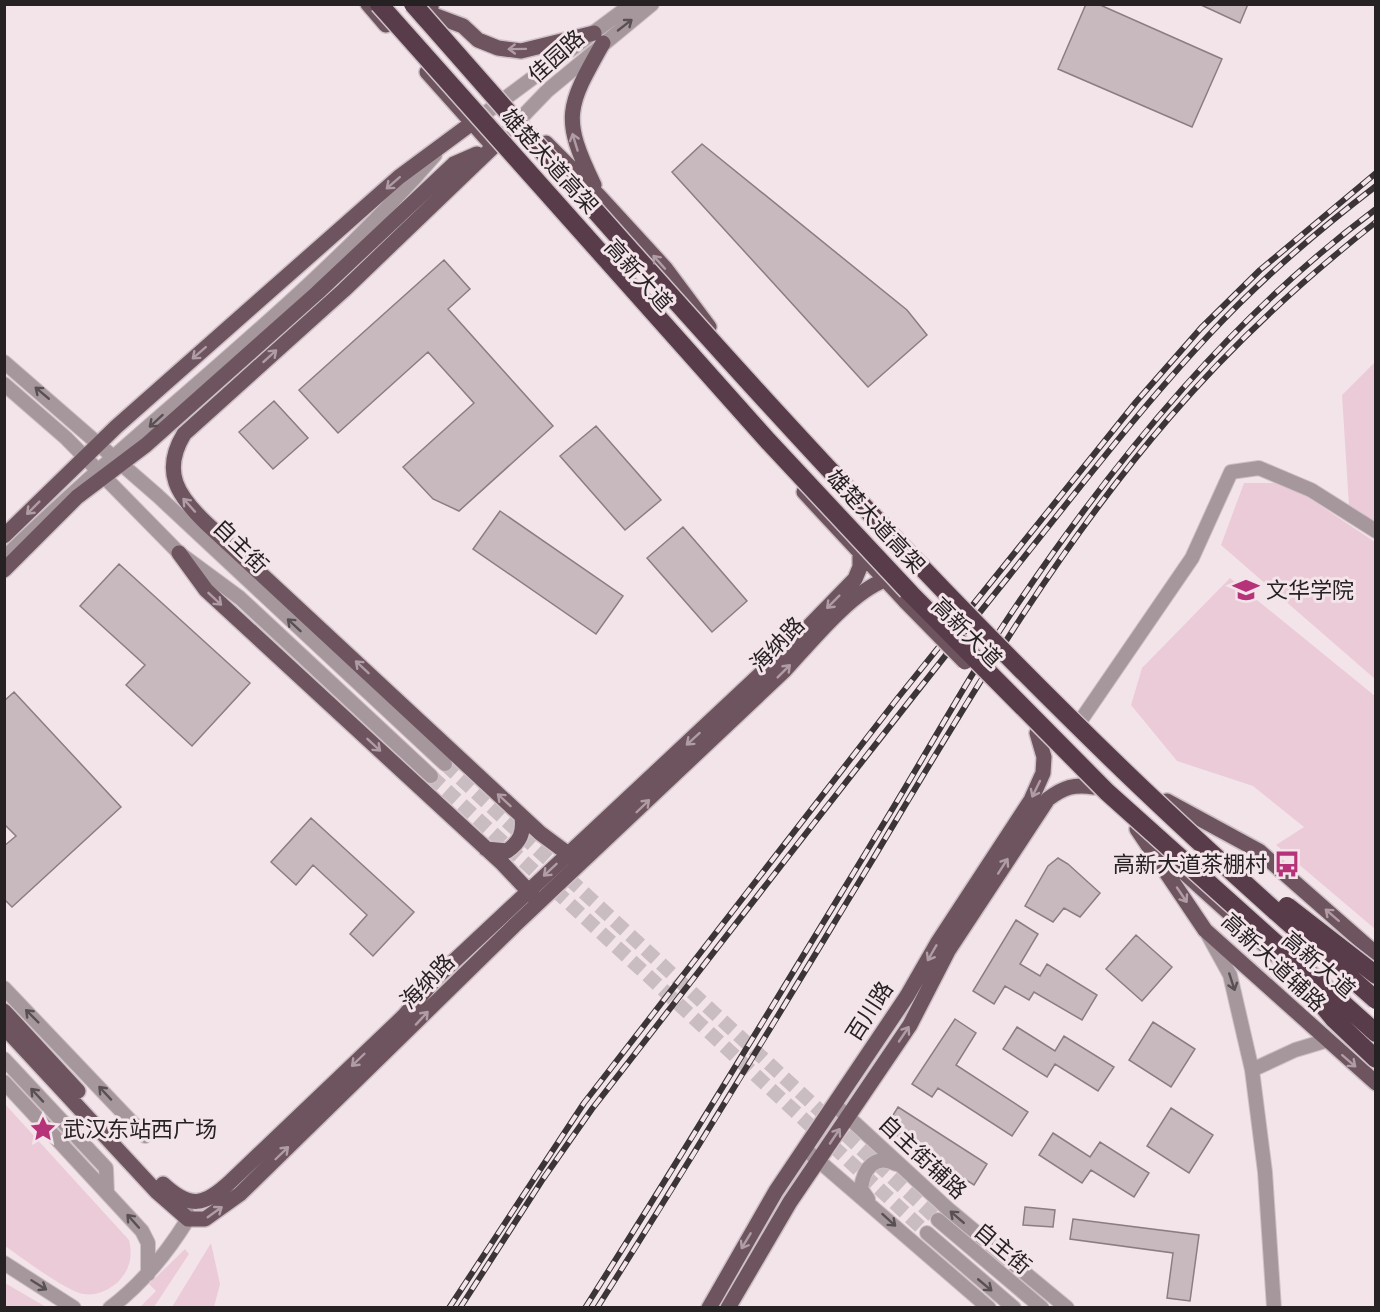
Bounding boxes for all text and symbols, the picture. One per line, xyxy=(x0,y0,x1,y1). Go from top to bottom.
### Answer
one-way arrow xyxy=(617,18,633,31)
street label: 佳园路 xyxy=(522,24,590,88)
one-way arrow xyxy=(508,43,527,55)
street label: 雄楚大道高架 xyxy=(495,103,605,219)
one-way arrow xyxy=(569,133,580,152)
one-way arrow xyxy=(386,176,401,190)
street label: 高新大道 xyxy=(599,233,679,317)
one-way arrow xyxy=(652,255,666,270)
one-way arrow xyxy=(192,346,207,360)
one-way arrow xyxy=(263,349,278,363)
one-way arrow xyxy=(35,386,50,400)
one-way arrow xyxy=(148,414,163,428)
street label: 雄楚大道高架 xyxy=(821,463,931,579)
one-way arrow xyxy=(182,498,196,513)
one-way arrow xyxy=(26,500,41,515)
street label: 自主街 xyxy=(208,513,274,579)
school or university icon: 文华学院 xyxy=(1231,575,1261,605)
place label: 文华学院 xyxy=(1266,576,1354,604)
street label: 高新大道 xyxy=(926,591,1008,673)
one-way arrow xyxy=(207,592,222,606)
one-way arrow xyxy=(825,595,840,610)
street label: 海纳路 xyxy=(744,611,810,677)
one-way arrow xyxy=(287,618,302,632)
one-way arrow xyxy=(354,660,369,674)
one-way arrow xyxy=(776,664,791,678)
one-way arrow xyxy=(685,732,701,745)
one-way arrow xyxy=(366,738,381,752)
one-way arrow xyxy=(1030,779,1042,797)
one-way arrow xyxy=(497,793,512,807)
one-way arrow xyxy=(635,799,650,813)
bus stop icon: 高新大道茶棚村 xyxy=(1272,849,1302,879)
place label: 高新大道茶棚村 xyxy=(1113,850,1267,878)
one-way arrow xyxy=(997,858,1010,875)
one-way arrow xyxy=(543,863,558,877)
one-way arrow xyxy=(1176,886,1188,903)
street label: 高新大道辅路 xyxy=(1217,907,1331,1017)
one-way arrow xyxy=(1325,908,1340,922)
street label: 高新大道 xyxy=(1277,925,1361,1003)
one-way arrow xyxy=(925,944,937,961)
street label: 海纳路 xyxy=(394,948,460,1014)
one-way arrow xyxy=(1227,972,1238,991)
street label: 百川路 xyxy=(839,976,899,1046)
one-way arrow xyxy=(25,1008,40,1023)
one-way arrow xyxy=(415,1010,430,1025)
one-way arrow xyxy=(897,1025,910,1042)
one-way arrow xyxy=(351,1053,366,1067)
one-way arrow xyxy=(1341,1054,1356,1068)
one-way arrow xyxy=(98,1085,113,1100)
one-way arrow xyxy=(30,1087,44,1102)
street label: 自主街辅路 xyxy=(873,1109,973,1205)
place icon: 武汉东站西广场 xyxy=(28,1114,58,1144)
place label: 武汉东站西广场 xyxy=(63,1115,217,1143)
one-way arrow xyxy=(829,1128,841,1145)
one-way arrow xyxy=(275,1146,290,1160)
one-way arrow xyxy=(207,1205,223,1218)
one-way arrow xyxy=(950,1210,965,1224)
one-way arrow xyxy=(125,1213,140,1228)
one-way arrow xyxy=(882,1213,897,1228)
street label: 自主街 xyxy=(969,1216,1037,1280)
one-way arrow xyxy=(739,1232,751,1249)
one-way arrow xyxy=(977,1278,993,1291)
one-way arrow xyxy=(30,1280,47,1292)

